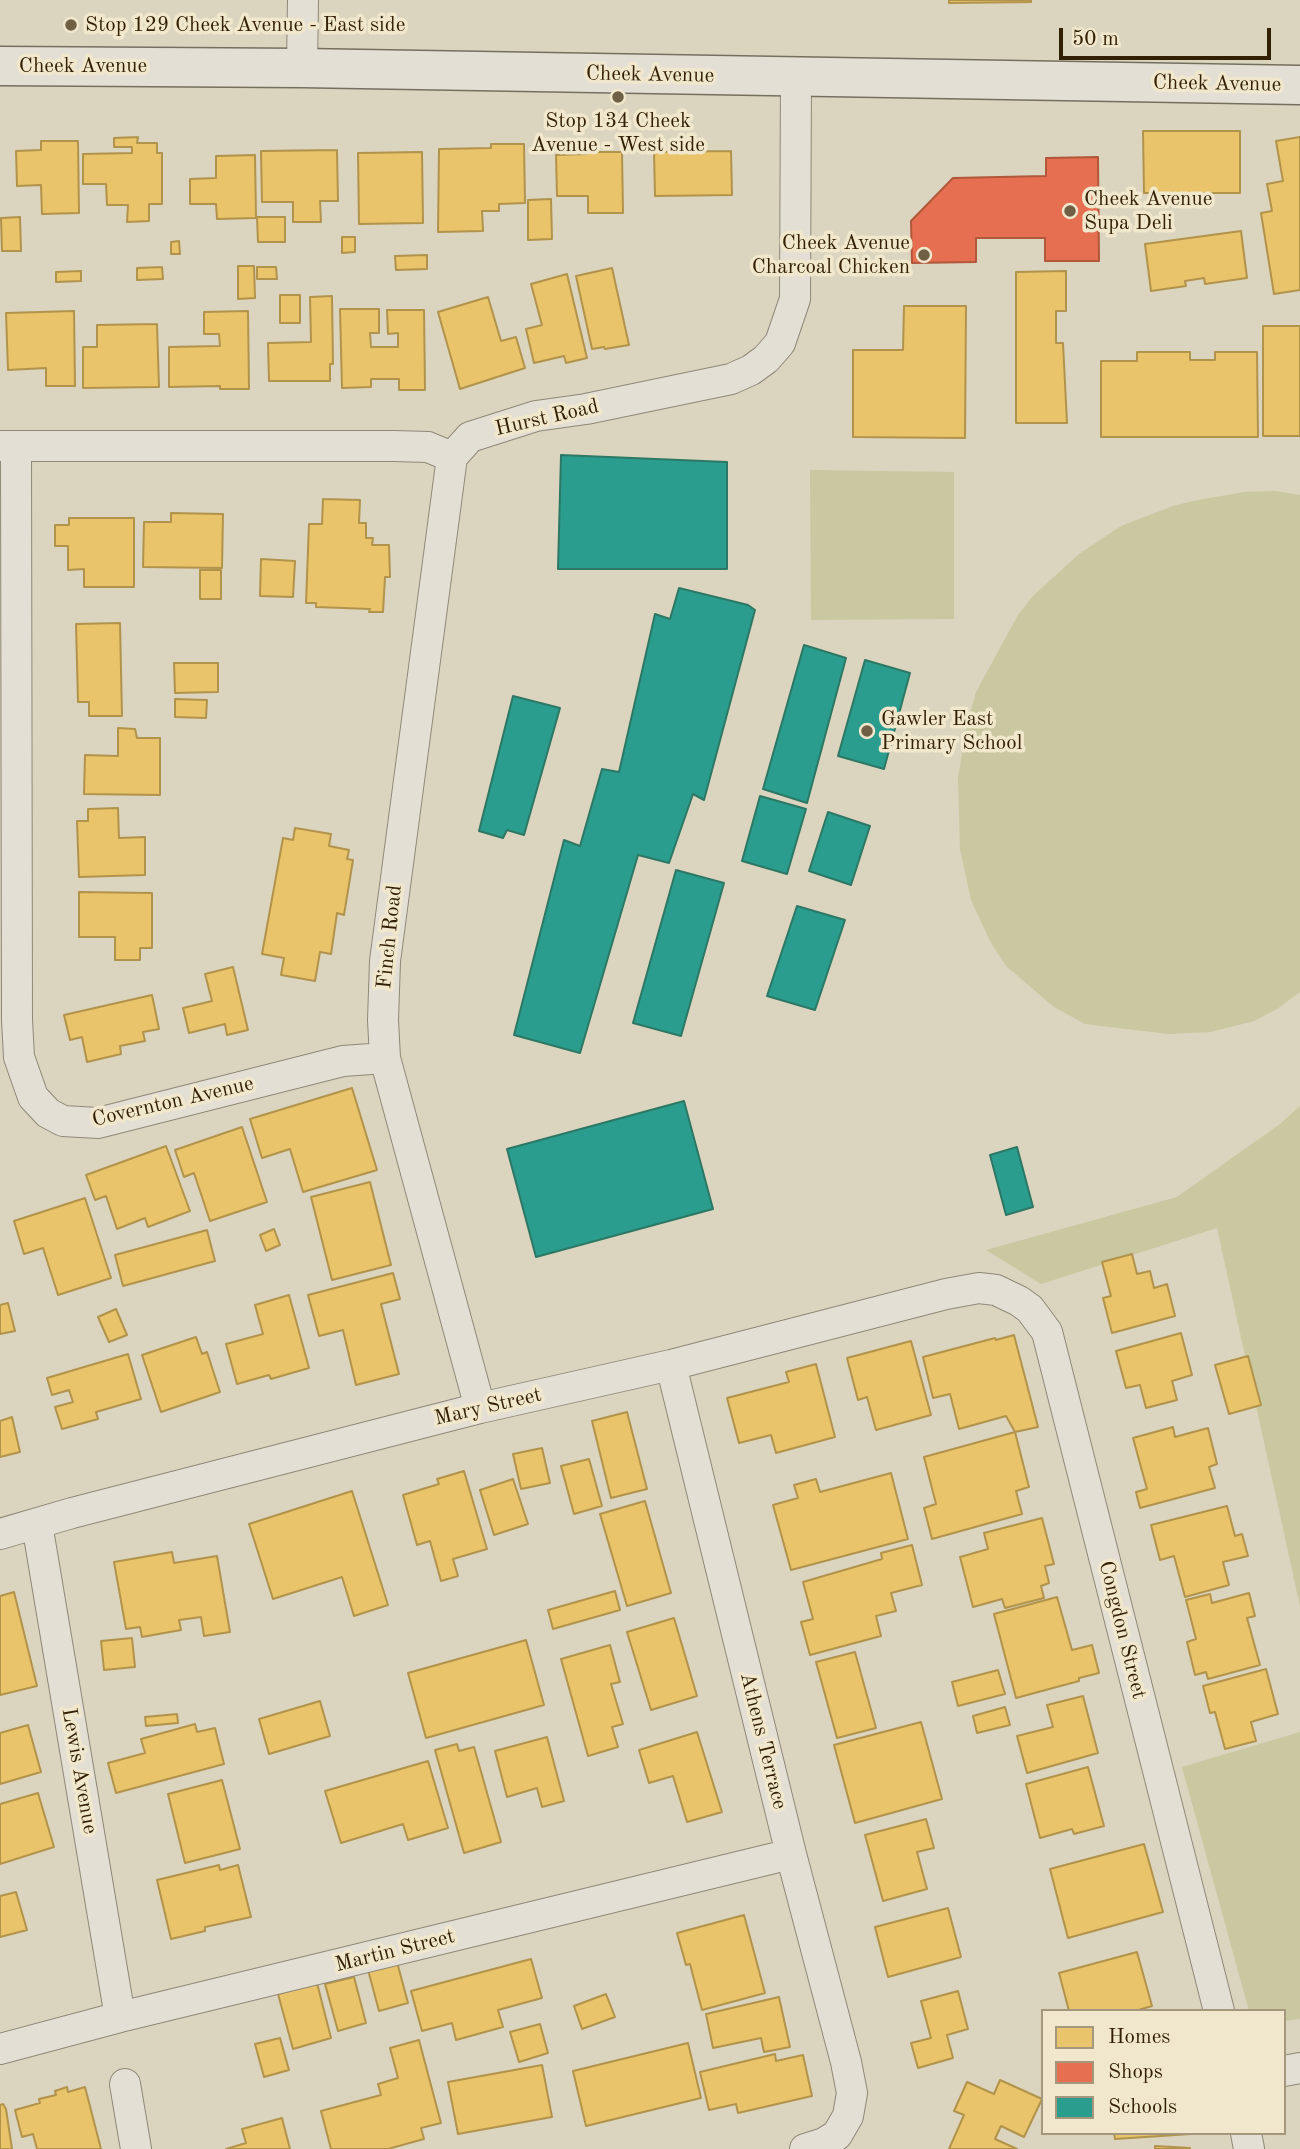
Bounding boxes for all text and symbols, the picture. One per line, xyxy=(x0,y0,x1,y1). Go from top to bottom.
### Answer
place label: Stop 129 Cheek Avenue - East side xyxy=(85,12,405,38)
scale bar xyxy=(1062,14,1274,58)
marker: Stop 129 Cheek Avenue - East side xyxy=(63,17,79,33)
text: 50 m xyxy=(1072,29,1119,50)
street label: Cheek Avenue xyxy=(19,53,147,79)
street label: Cheek Avenue xyxy=(586,61,714,89)
street label: Cheek Avenue xyxy=(1153,70,1281,98)
marker: Stop 134 Cheek Avenue - West side xyxy=(610,89,626,105)
place label: Stop 134 Cheek Avenue - West side xyxy=(531,108,705,158)
place label: Cheek Avenue Supa Deli xyxy=(1084,186,1212,236)
marker: Cheek Avenue Supa Deli xyxy=(1062,203,1078,219)
place label: Cheek Avenue Charcoal Chicken xyxy=(752,230,910,280)
marker: Cheek Avenue Charcoal Chicken xyxy=(916,247,932,263)
street label: Hurst Road xyxy=(493,394,601,442)
place label: Gawler East Primary School xyxy=(881,706,1022,756)
marker: Gawler East Primary School xyxy=(859,723,875,739)
street label: Finch Road xyxy=(372,884,408,990)
street label: Covernton Avenue xyxy=(90,1071,256,1133)
street label: Mary Street xyxy=(432,1382,544,1432)
street label: Congdon Street xyxy=(1093,1558,1151,1702)
street label: Athens Terrace xyxy=(734,1670,792,1812)
street label: Lewis Avenue xyxy=(56,1706,102,1836)
street label: Martin Street xyxy=(333,1924,457,1978)
legend xyxy=(1041,2009,1286,2135)
text: Homes xyxy=(1108,2027,1170,2048)
text: Shops xyxy=(1108,2062,1163,2083)
text: Schools xyxy=(1108,2097,1177,2118)

